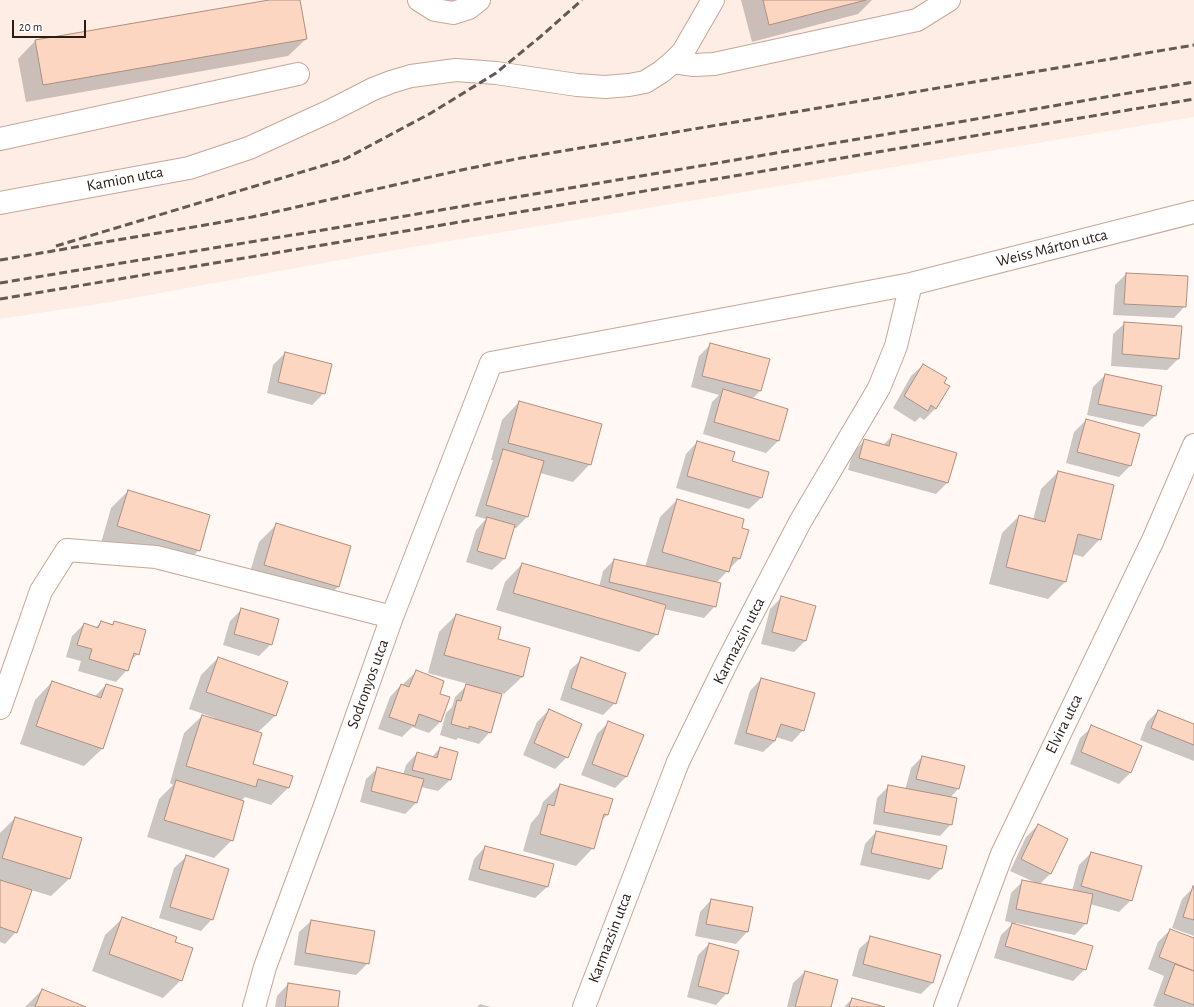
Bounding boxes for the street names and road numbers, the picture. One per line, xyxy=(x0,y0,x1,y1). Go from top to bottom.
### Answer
street label: Kamion utca xyxy=(85,162,165,196)
street label: Weiss Márton utca xyxy=(994,225,1110,271)
street label: Karmazsin utca xyxy=(709,594,769,688)
street label: Sodronyos utca xyxy=(343,637,393,731)
street label: Elvira utca xyxy=(1041,691,1087,757)
street label: Karmazsin utca xyxy=(584,890,636,986)

